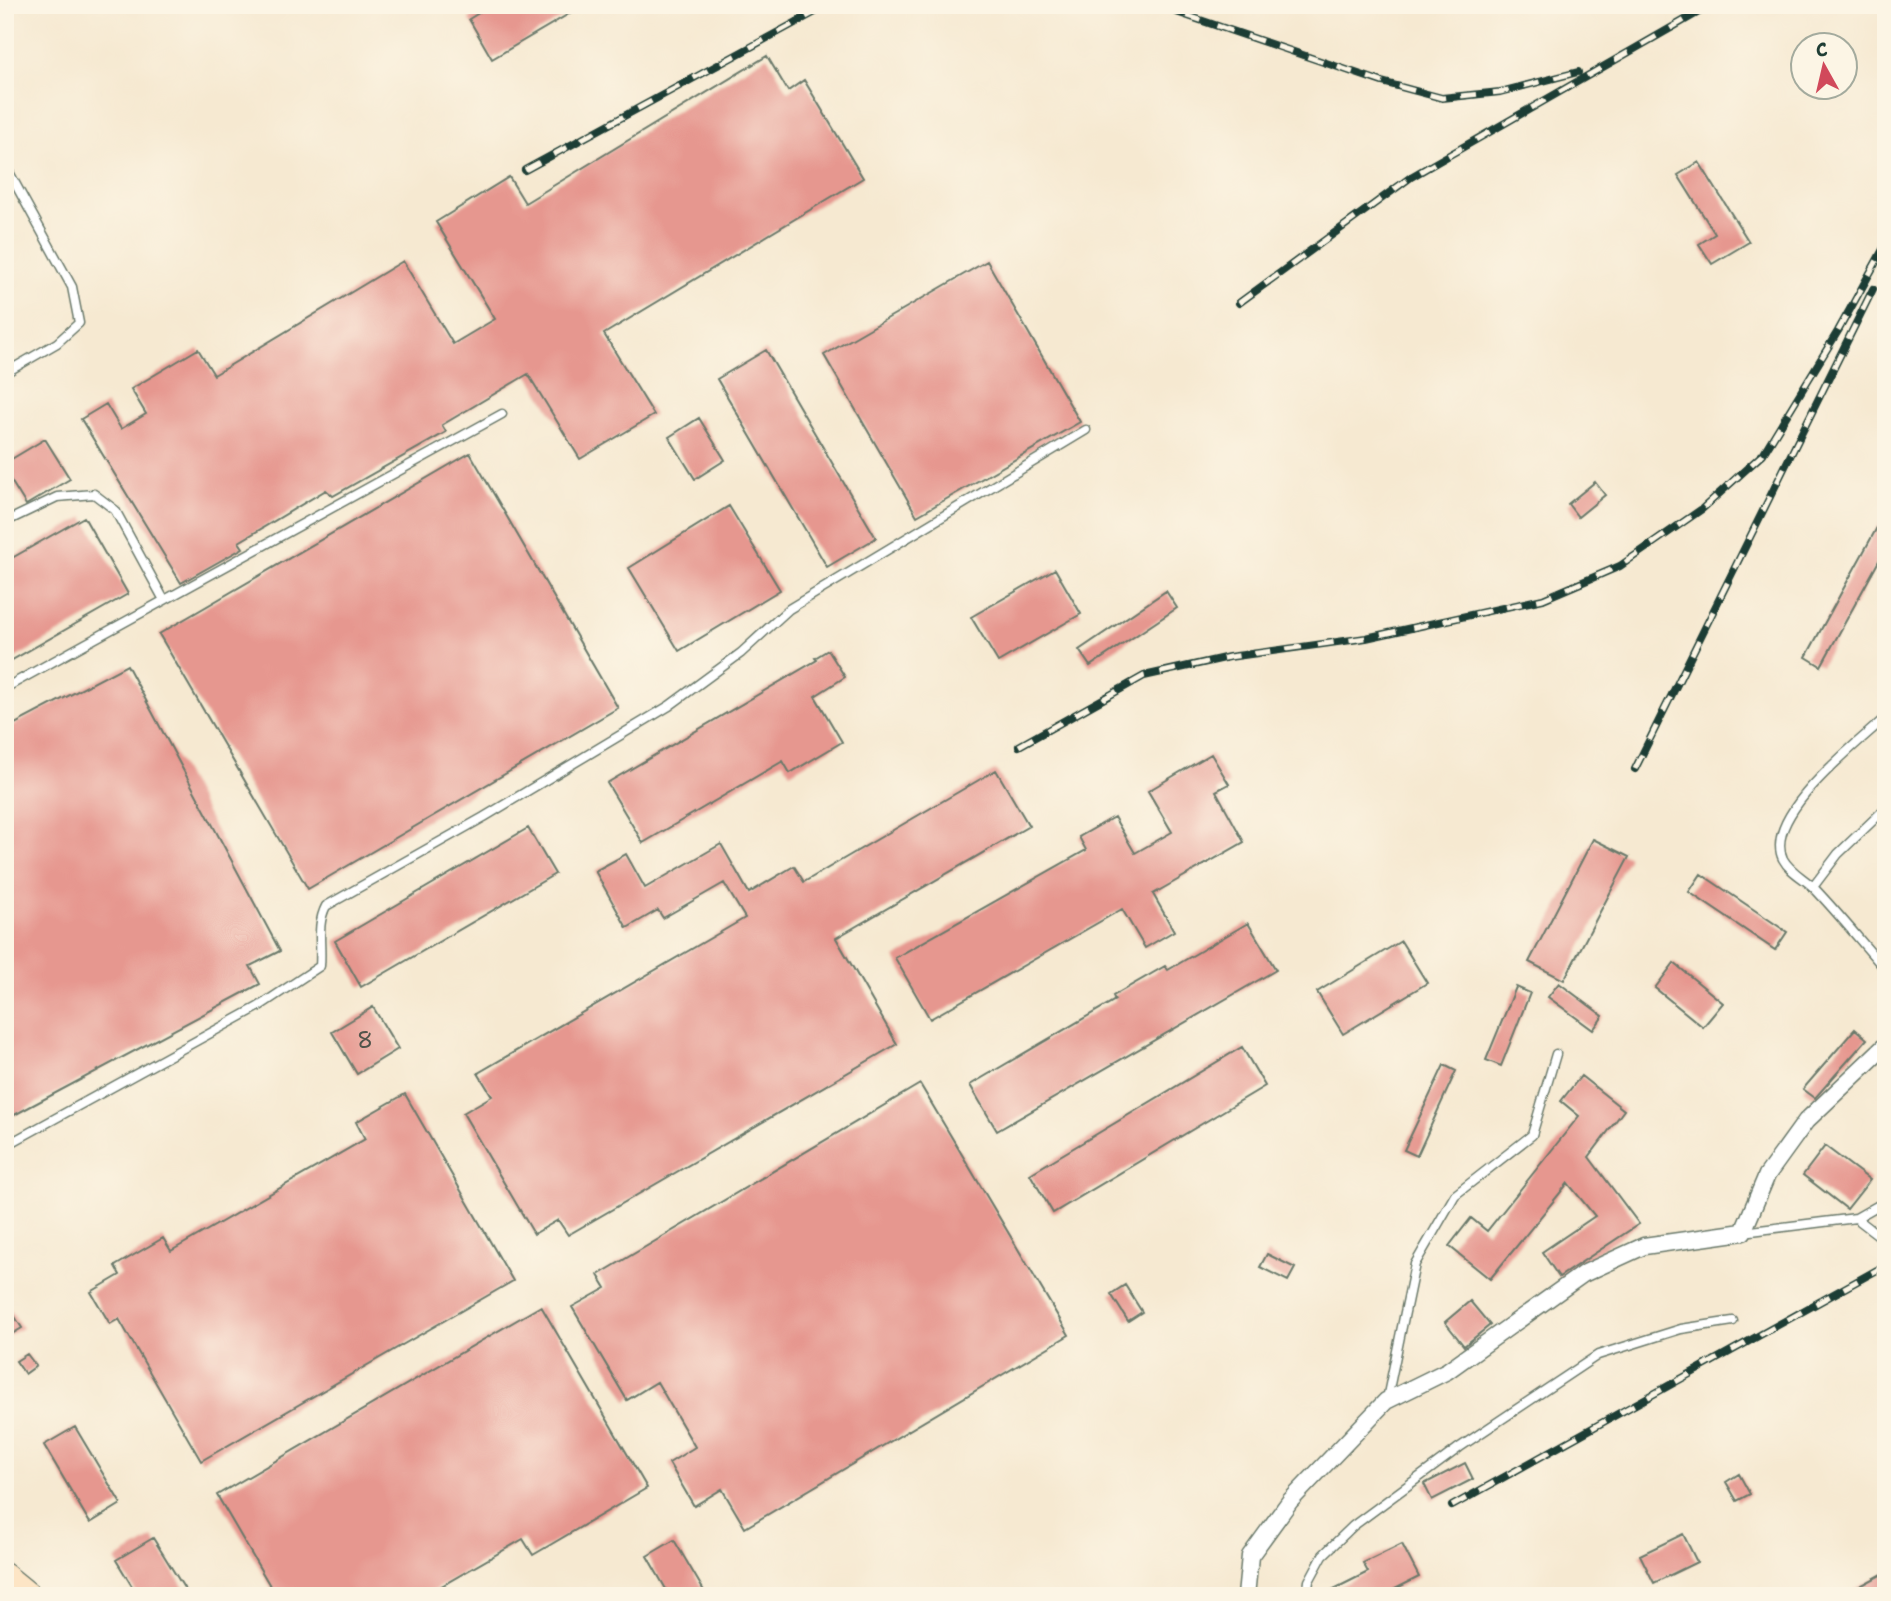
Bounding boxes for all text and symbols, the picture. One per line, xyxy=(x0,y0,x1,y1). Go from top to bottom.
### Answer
north arrow xyxy=(1790,32,1860,102)
text: С xyxy=(1814,36,1829,63)
house number: 8 xyxy=(357,1025,373,1055)

